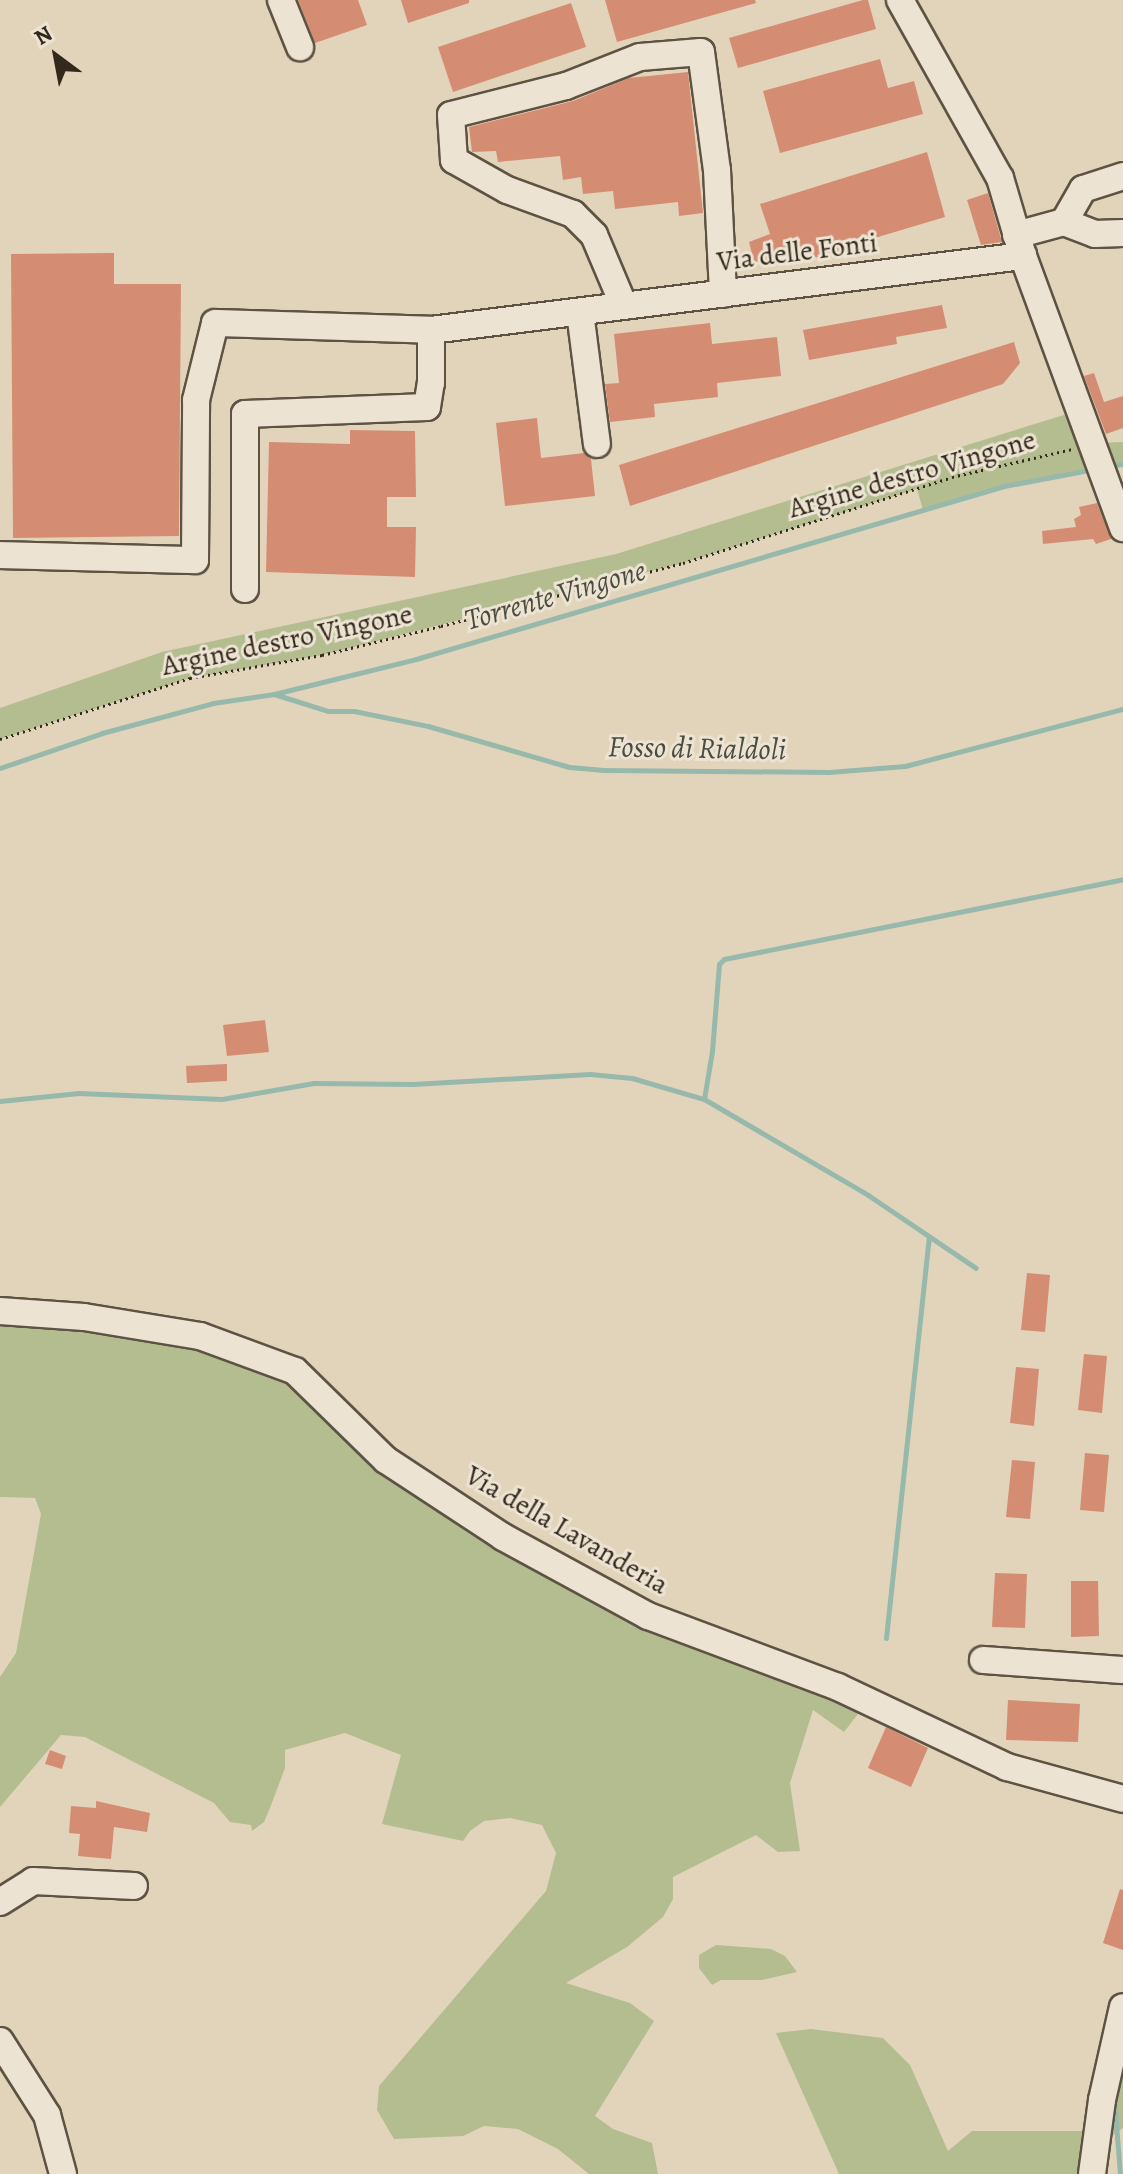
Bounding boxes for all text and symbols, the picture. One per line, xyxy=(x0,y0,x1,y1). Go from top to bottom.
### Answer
north arrow xyxy=(16,16,96,96)
text: N xyxy=(29,19,58,53)
street label: Via delle Fonti xyxy=(715,225,879,279)
street label: Argine destro Vingone xyxy=(785,423,1039,525)
water label: Torrente Vingone xyxy=(460,552,650,638)
street label: Argine destro Vingone xyxy=(159,597,415,683)
water label: Fosso di Rialdoli xyxy=(608,728,786,768)
street label: Via della Lavanderia xyxy=(460,1458,674,1602)

